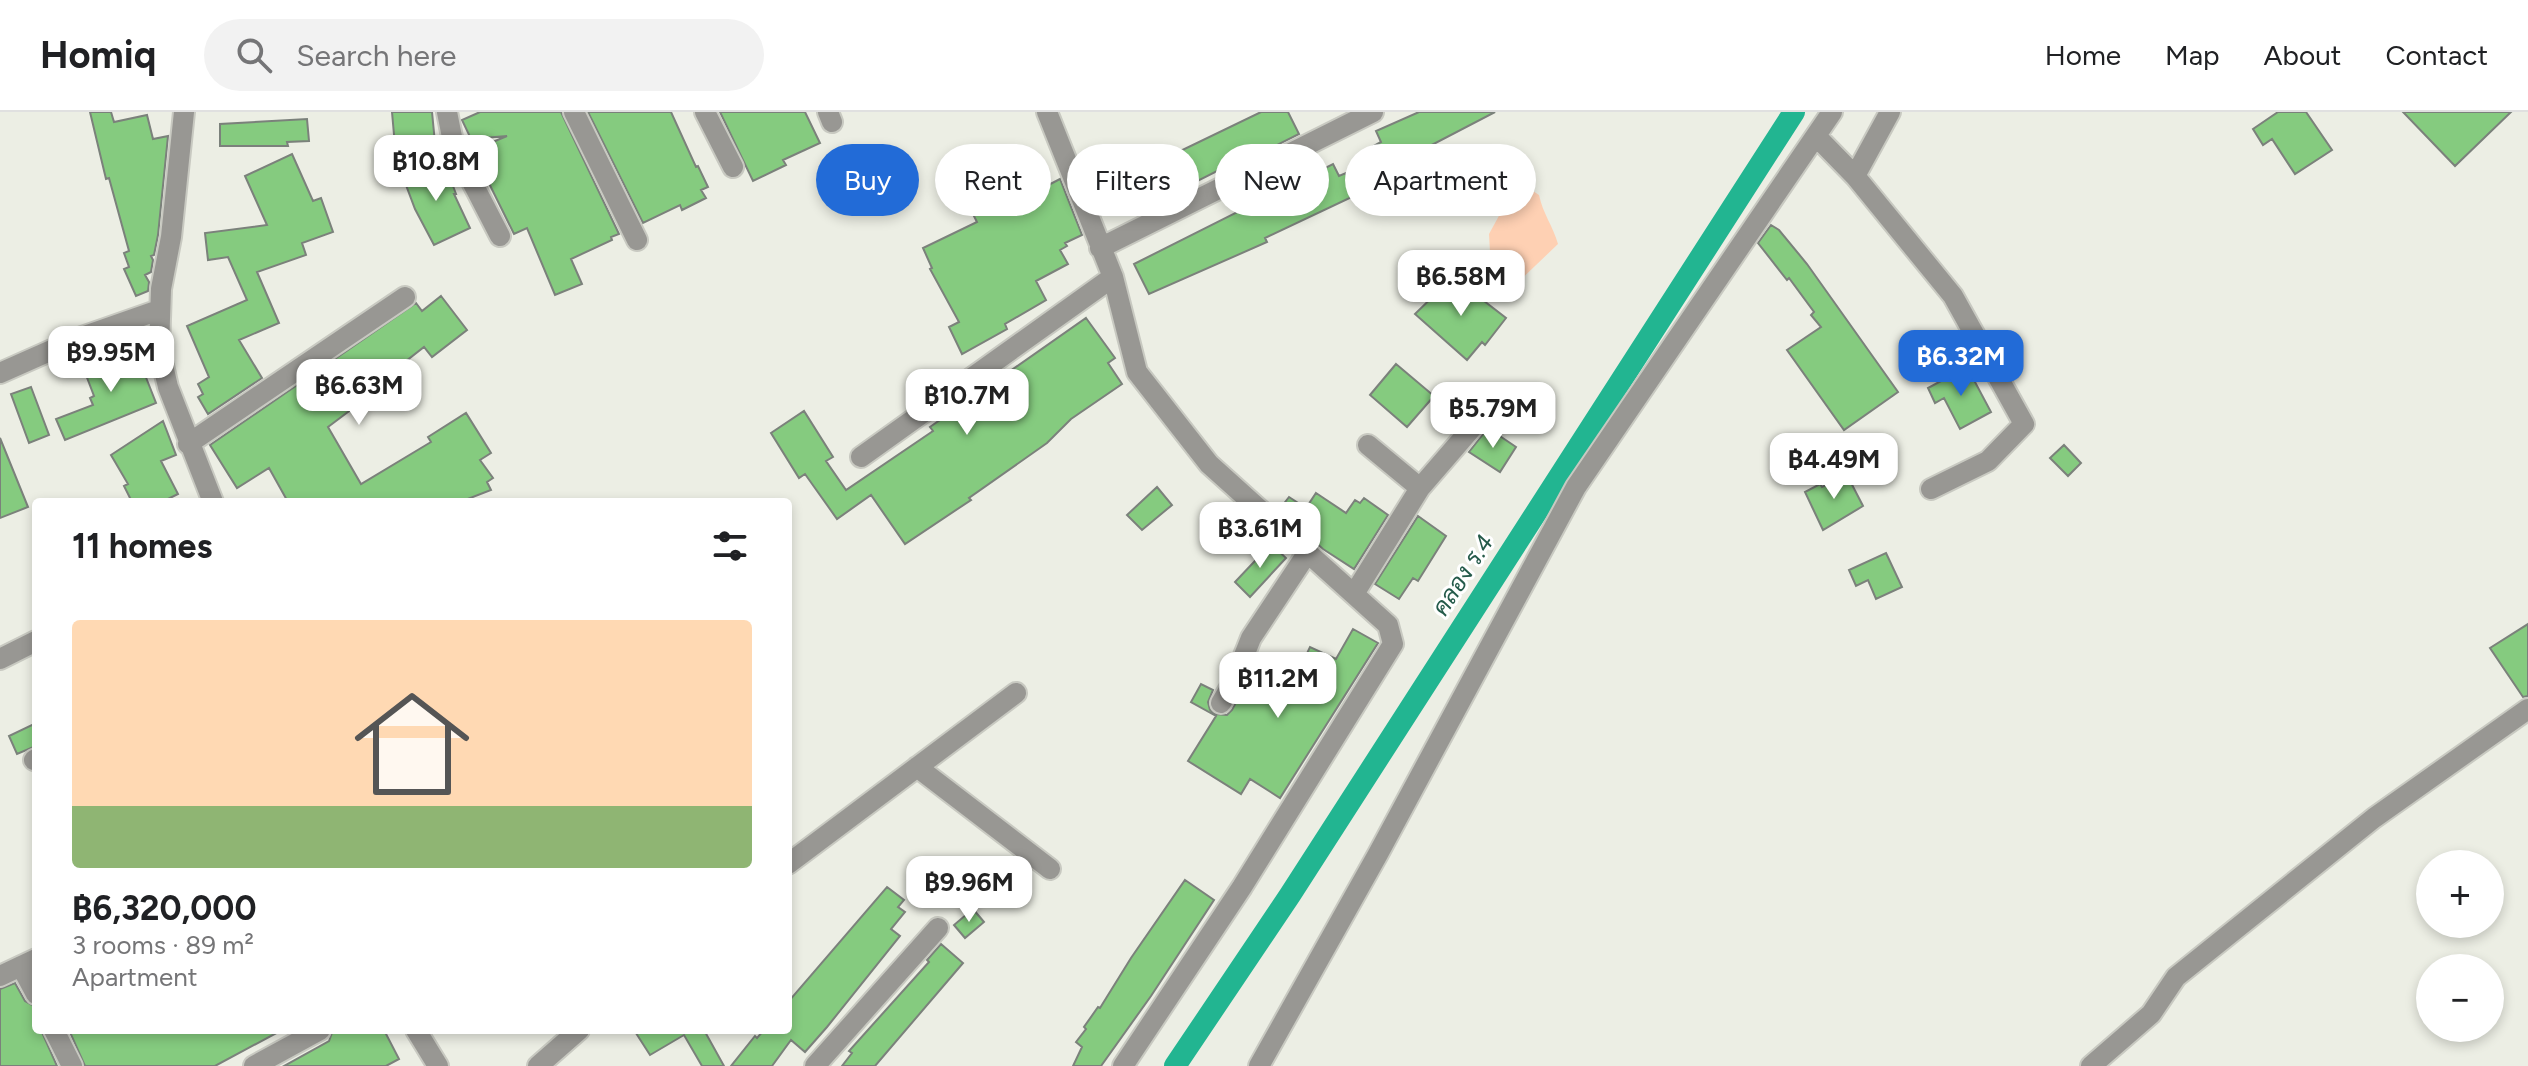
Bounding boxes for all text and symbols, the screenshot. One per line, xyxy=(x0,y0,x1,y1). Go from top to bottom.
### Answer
search box xyxy=(204,19,764,91)
text: Homiq xyxy=(40,32,156,78)
icon: search xyxy=(232,33,276,77)
text: Search here xyxy=(296,37,456,74)
text: Home xyxy=(2045,38,2121,72)
text: Map xyxy=(2165,38,2220,72)
text: About xyxy=(2264,38,2341,72)
text: Contact xyxy=(2385,38,2488,72)
pin: ฿10.8M xyxy=(371,135,501,203)
chip: Buy xyxy=(816,144,919,216)
chip: Rent xyxy=(935,144,1051,216)
chip: Filters xyxy=(1067,144,1199,216)
chip: New xyxy=(1215,144,1329,216)
chip: Apartment xyxy=(1345,144,1536,216)
text: ฿10.8M xyxy=(392,145,480,177)
pin: ฿6.58M xyxy=(1396,250,1526,318)
text: ฿6.58M xyxy=(1416,260,1506,292)
pin: ฿9.95M xyxy=(46,326,176,394)
pin: ฿6.32M xyxy=(1896,330,2026,398)
text: ฿9.95M xyxy=(66,336,156,368)
text: ฿6.32M xyxy=(1917,340,2006,372)
pin: ฿6.63M xyxy=(294,359,424,427)
text: ฿6.63M xyxy=(314,369,404,401)
pin: ฿10.7M xyxy=(902,369,1032,437)
text: ฿10.7M xyxy=(924,379,1010,411)
pin: ฿5.79M xyxy=(1428,382,1558,450)
text: ฿5.79M xyxy=(1448,392,1538,424)
pin: ฿4.49M xyxy=(1769,433,1899,501)
text: ฿4.49M xyxy=(1788,443,1880,475)
pin: ฿3.61M xyxy=(1195,502,1325,570)
text: ฿3.61M xyxy=(1218,512,1302,544)
icon: filters xyxy=(708,524,752,568)
text: 11 homes xyxy=(72,526,212,567)
water label: คลอง ร.4 xyxy=(1426,529,1500,621)
pin: ฿11.2M xyxy=(1213,652,1343,720)
text: ฿11.2M xyxy=(1237,662,1319,694)
icon: home xyxy=(340,672,484,816)
map controls xyxy=(2416,850,2504,1042)
button: + xyxy=(2416,850,2504,938)
pin: ฿9.96M xyxy=(904,856,1034,924)
text: ฿9.96M xyxy=(924,866,1014,898)
text: ฿6,320,000 xyxy=(72,888,256,929)
text: 3 rooms · 89 m² xyxy=(72,929,254,961)
button: − xyxy=(2416,954,2504,1042)
text: Apartment xyxy=(72,961,198,993)

